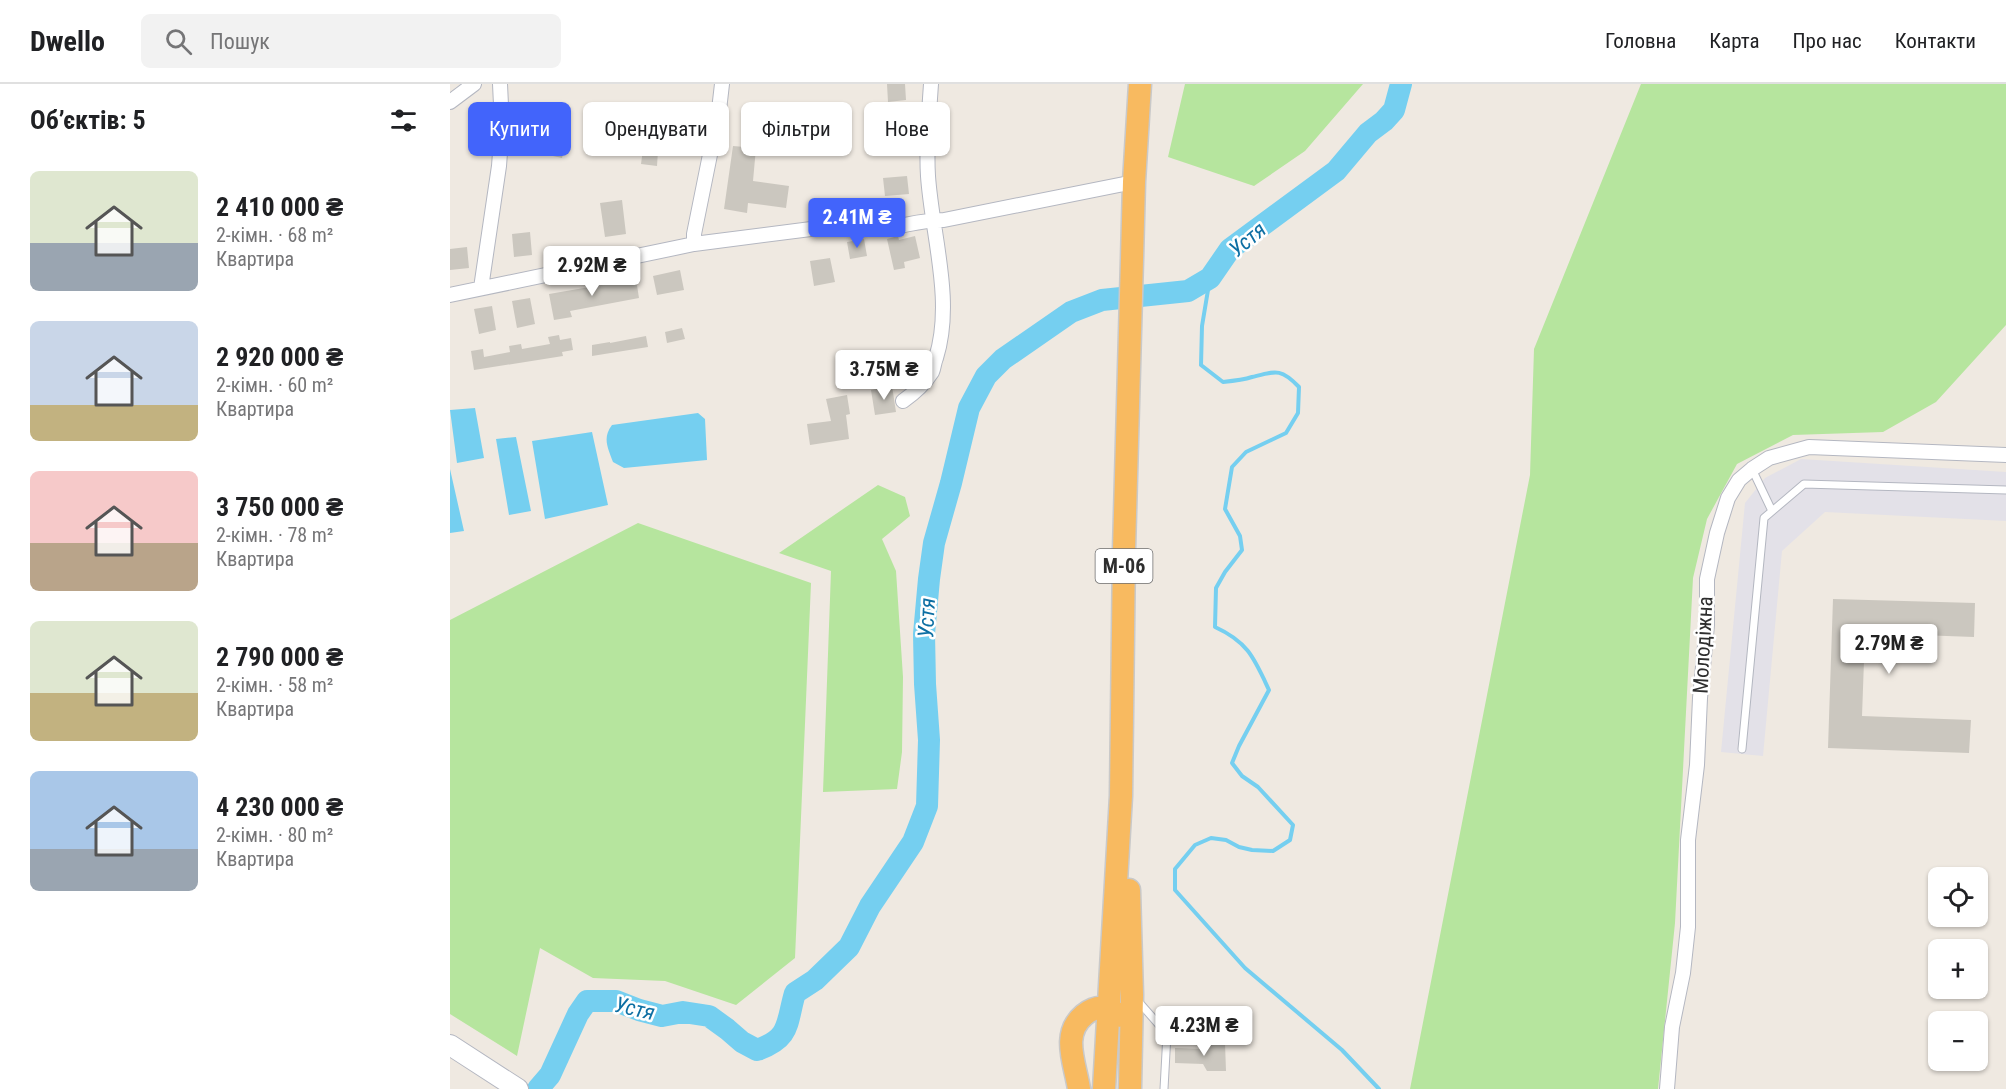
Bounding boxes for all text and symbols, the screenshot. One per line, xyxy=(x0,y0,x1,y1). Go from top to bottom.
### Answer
search box xyxy=(141,14,561,68)
text: Dwello xyxy=(30,25,105,58)
icon: search xyxy=(162,25,195,58)
text: Пошук xyxy=(210,29,270,54)
text: Головна xyxy=(1605,29,1676,53)
text: Карта xyxy=(1709,29,1760,53)
text: Про нас xyxy=(1793,29,1862,53)
text: Контакти xyxy=(1895,29,1976,53)
chip: Купити xyxy=(468,102,571,156)
chip: Орендувати xyxy=(583,102,729,156)
chip: Фільтри xyxy=(741,102,852,156)
chip: Нове xyxy=(864,102,950,156)
icon: filters xyxy=(387,104,420,137)
text: Об’єктів: 5 xyxy=(30,105,146,135)
text: 2 410 000 ₴ xyxy=(216,192,343,222)
icon: home xyxy=(78,195,150,267)
pin: 2.41M ₴ xyxy=(802,198,912,249)
text: 2.41M ₴ xyxy=(822,205,892,229)
water label: Устя xyxy=(1224,217,1271,262)
text: 2-кімн. · 68 m² xyxy=(216,223,333,247)
pin: 2.92M ₴ xyxy=(537,246,647,297)
text: Квартира xyxy=(216,247,294,271)
text: 2.92M ₴ xyxy=(557,253,627,277)
text: 2 920 000 ₴ xyxy=(216,342,343,372)
icon: home xyxy=(78,345,150,417)
pin: 3.75M ₴ xyxy=(829,350,939,401)
text: 3.75M ₴ xyxy=(849,357,919,381)
text: 2-кімн. · 60 m² xyxy=(216,373,333,397)
text: Квартира xyxy=(216,397,294,421)
text: 3 750 000 ₴ xyxy=(216,492,343,522)
icon: home xyxy=(78,495,150,567)
text: 2-кімн. · 78 m² xyxy=(216,523,333,547)
text: Квартира xyxy=(216,547,294,571)
road number: М-06 xyxy=(1096,549,1152,583)
street label: Молодіжна xyxy=(1688,596,1718,694)
water label: Устя xyxy=(913,597,940,639)
pin: 2.79M ₴ xyxy=(1834,624,1944,675)
text: 2.79M ₴ xyxy=(1854,631,1924,655)
text: 2 790 000 ₴ xyxy=(216,642,343,672)
icon: home xyxy=(78,645,150,717)
text: 2-кімн. · 58 m² xyxy=(216,673,333,697)
text: Квартира xyxy=(216,697,294,721)
text: 4 230 000 ₴ xyxy=(216,792,343,822)
icon: home xyxy=(78,795,150,867)
text: 2-кімн. · 80 m² xyxy=(216,823,333,847)
text: Квартира xyxy=(216,847,294,871)
map controls xyxy=(1928,867,1988,1071)
button: locate xyxy=(1928,867,1988,927)
button: + xyxy=(1928,939,1988,999)
water label: Устя xyxy=(612,992,657,1025)
pin: 4.23M ₴ xyxy=(1149,1006,1259,1057)
button: − xyxy=(1928,1011,1988,1071)
text: 4.23M ₴ xyxy=(1169,1013,1239,1037)

